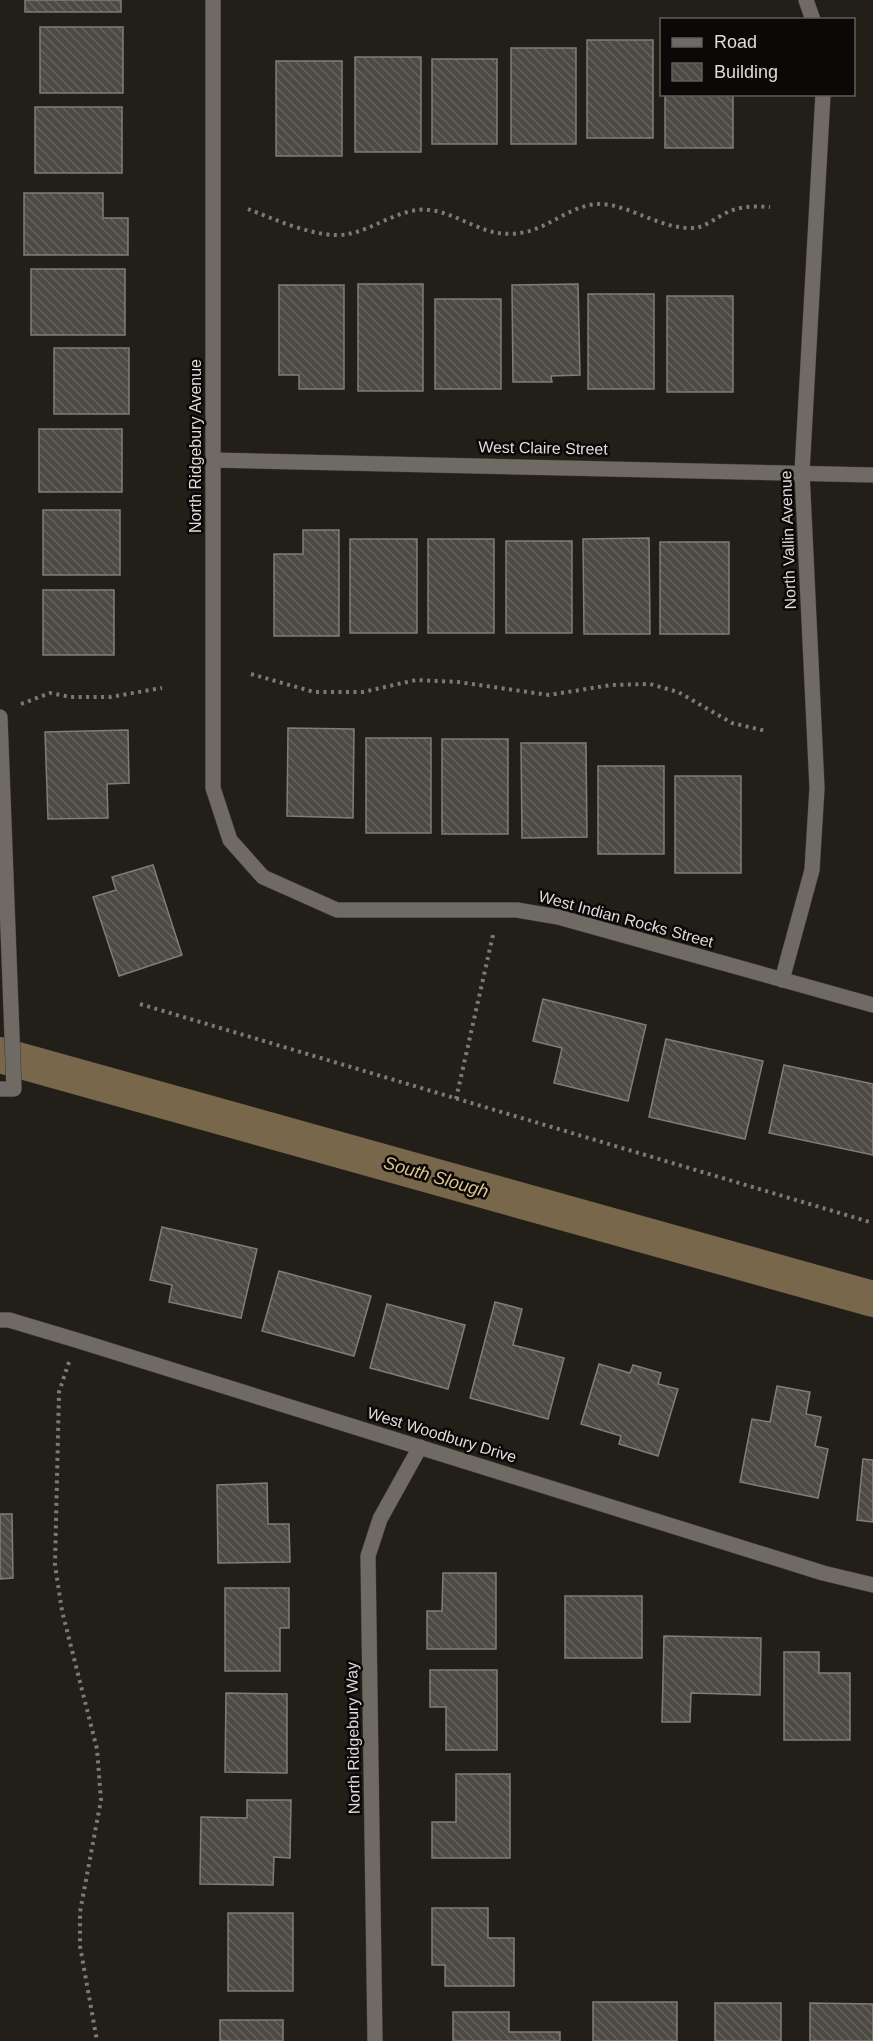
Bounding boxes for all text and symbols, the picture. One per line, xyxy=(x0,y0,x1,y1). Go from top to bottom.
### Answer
legend xyxy=(660,18,855,96)
text: Road xyxy=(714,32,757,52)
text: Building xyxy=(714,62,778,82)
street label: North Ridgebury Avenue xyxy=(187,359,204,533)
street label: West Claire Street xyxy=(478,438,608,458)
street label: North Vallin Avenue xyxy=(777,470,799,610)
street label: West Indian Rocks Street xyxy=(537,887,716,951)
water label: South Slough xyxy=(381,1152,491,1202)
street label: West Woodbury Drive xyxy=(365,1404,519,1466)
street label: North Ridgebury Way xyxy=(343,1662,363,1814)

